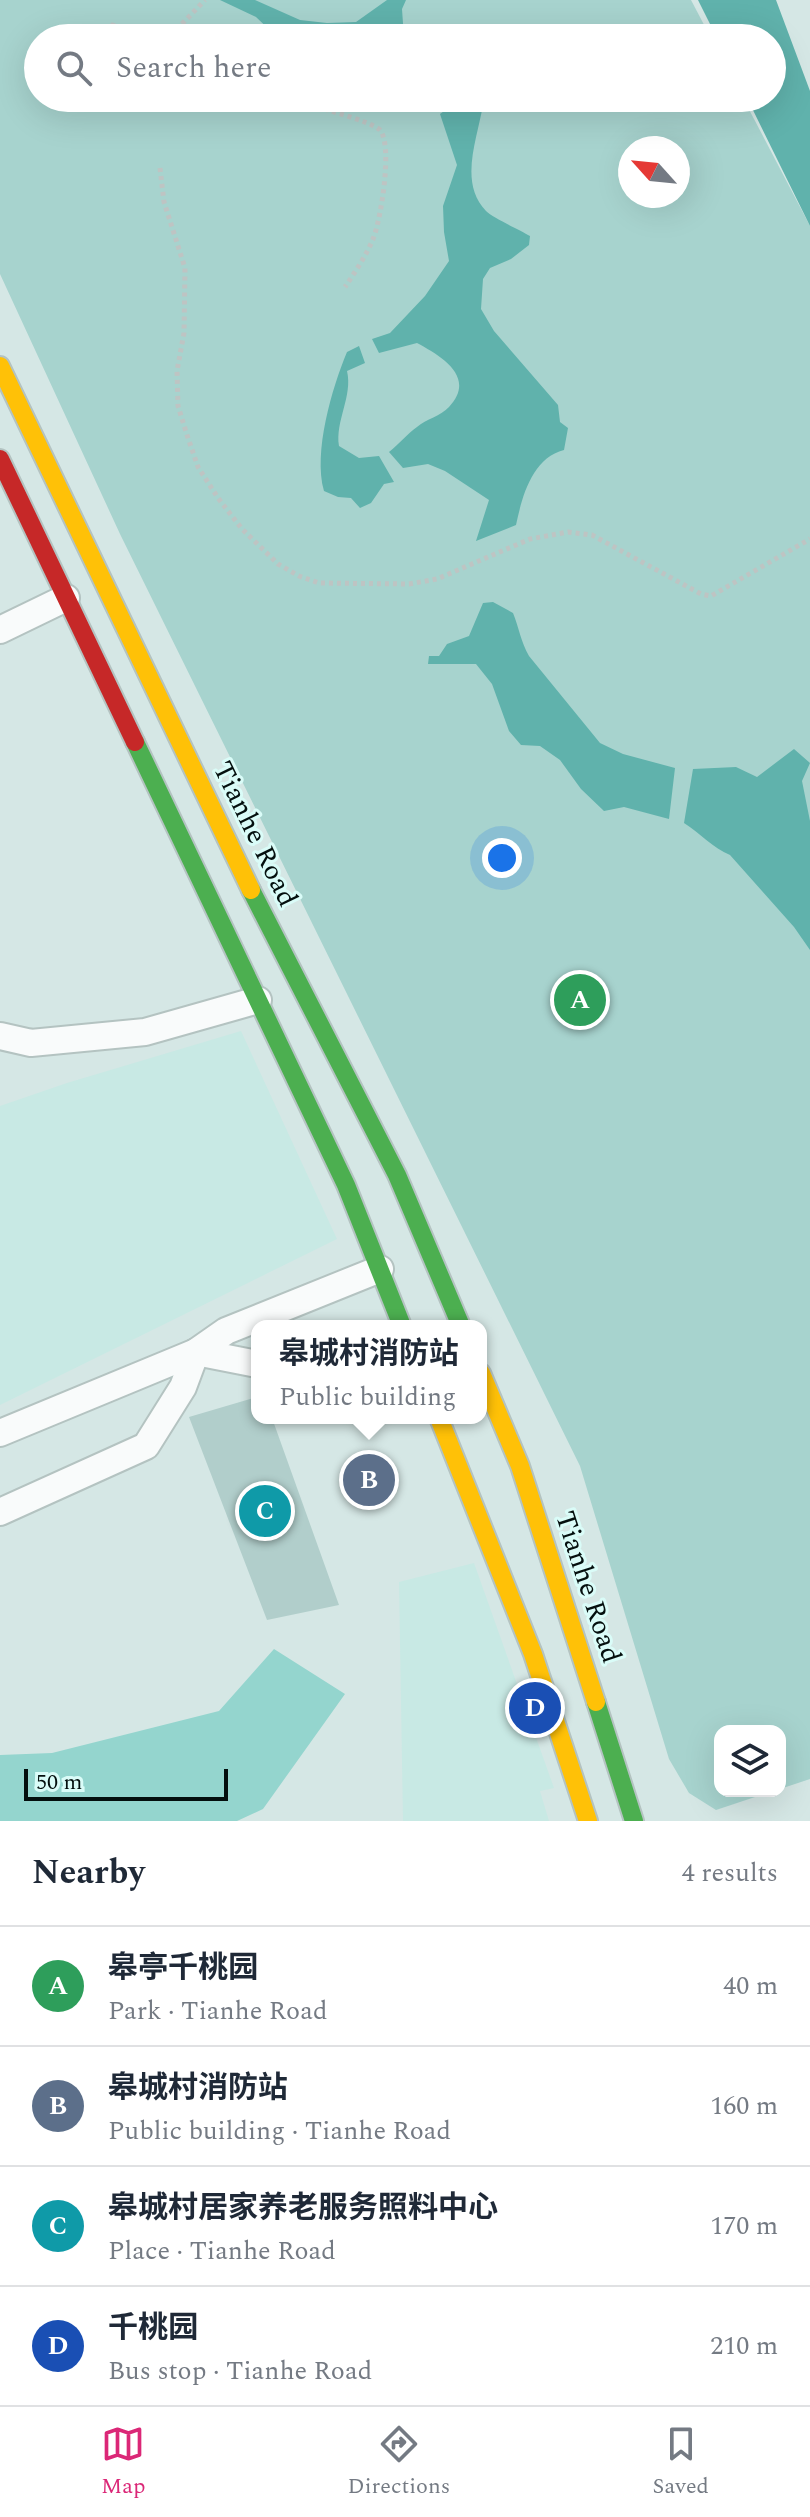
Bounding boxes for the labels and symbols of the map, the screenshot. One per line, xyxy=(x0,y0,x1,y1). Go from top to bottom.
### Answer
north arrow xyxy=(618,136,690,208)
street label: Tianhe Road xyxy=(201,754,309,914)
your location xyxy=(482,838,522,878)
pin: A xyxy=(554,970,606,1030)
pin: B xyxy=(343,1450,395,1510)
pin: C xyxy=(239,1481,291,1541)
street label: Tianhe Road xyxy=(543,1505,633,1669)
pin: D xyxy=(509,1678,561,1738)
scale bar xyxy=(24,1765,228,1801)

